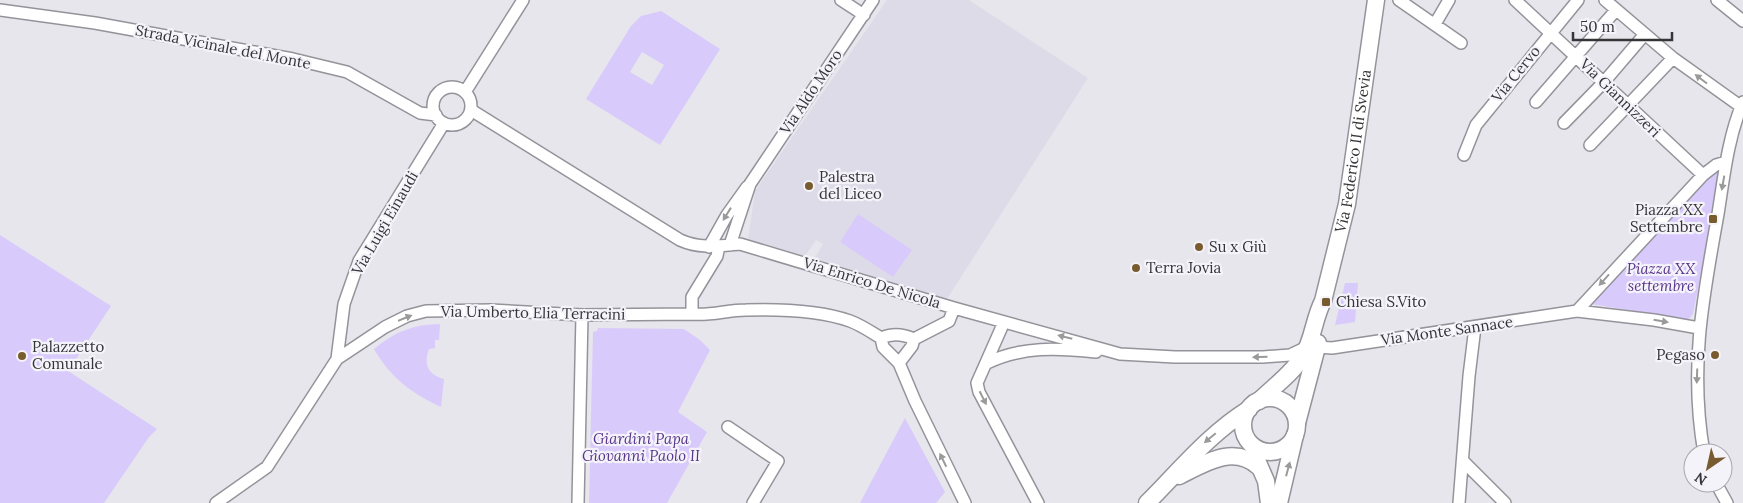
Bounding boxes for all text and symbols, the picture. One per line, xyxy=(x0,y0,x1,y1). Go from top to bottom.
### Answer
scale bar xyxy=(1573,10,1672,42)
text: 50 m xyxy=(1580,17,1615,36)
street label: Strada Vicinale del Monte xyxy=(134,20,313,73)
street label: Via Cervo xyxy=(1487,42,1544,106)
street label: Via Aldo Moro xyxy=(775,46,846,139)
street label: Via Giannizzeri xyxy=(1575,54,1665,141)
street label: Via Federico II di Svevia xyxy=(1330,68,1375,235)
one-way arrow xyxy=(1694,74,1708,84)
place label: Palestra del Liceo xyxy=(819,167,882,203)
street label: Via Luigi Einaudi xyxy=(347,168,422,279)
one-way arrow xyxy=(1718,176,1726,192)
marker: Palestra del Liceo xyxy=(803,180,815,192)
place label: Piazza XX Settembre xyxy=(1630,200,1703,236)
one-way arrow xyxy=(723,208,732,221)
marker: Piazza XX Settembre xyxy=(1707,213,1719,225)
place label: Su x Giù xyxy=(1209,237,1267,256)
marker: Su x Giù xyxy=(1193,241,1205,253)
street label: Via Enrico De Nicola xyxy=(800,252,943,313)
place label: Terra Jovia xyxy=(1146,258,1222,277)
park label: Piazza XX settembre xyxy=(1627,259,1695,295)
marker: Terra Jovia xyxy=(1130,262,1142,274)
one-way arrow xyxy=(1598,274,1610,286)
place label: Chiesa S.Vito xyxy=(1336,292,1426,311)
marker: Chiesa S.Vito xyxy=(1320,296,1332,308)
street label: Via Umberto Elia Terracini xyxy=(440,301,625,324)
street label: Via Monte Sannace xyxy=(1379,312,1514,349)
one-way arrow xyxy=(398,313,412,321)
one-way arrow xyxy=(1653,317,1669,325)
one-way arrow xyxy=(1057,333,1072,341)
place label: Palazzetto Comunale xyxy=(32,337,104,373)
place label: Pegaso xyxy=(1656,345,1705,364)
marker: Pegaso xyxy=(1709,349,1721,361)
marker: Palazzetto Comunale xyxy=(16,350,28,362)
one-way arrow xyxy=(1251,353,1267,361)
one-way arrow xyxy=(1693,369,1701,385)
one-way arrow xyxy=(979,391,987,406)
park label: Giardini Papa Giovanni Paolo II xyxy=(582,429,700,465)
one-way arrow xyxy=(1204,433,1217,444)
north arrow xyxy=(1683,443,1733,493)
one-way arrow xyxy=(939,452,947,467)
one-way arrow xyxy=(1284,462,1292,477)
text: N xyxy=(1691,468,1710,489)

